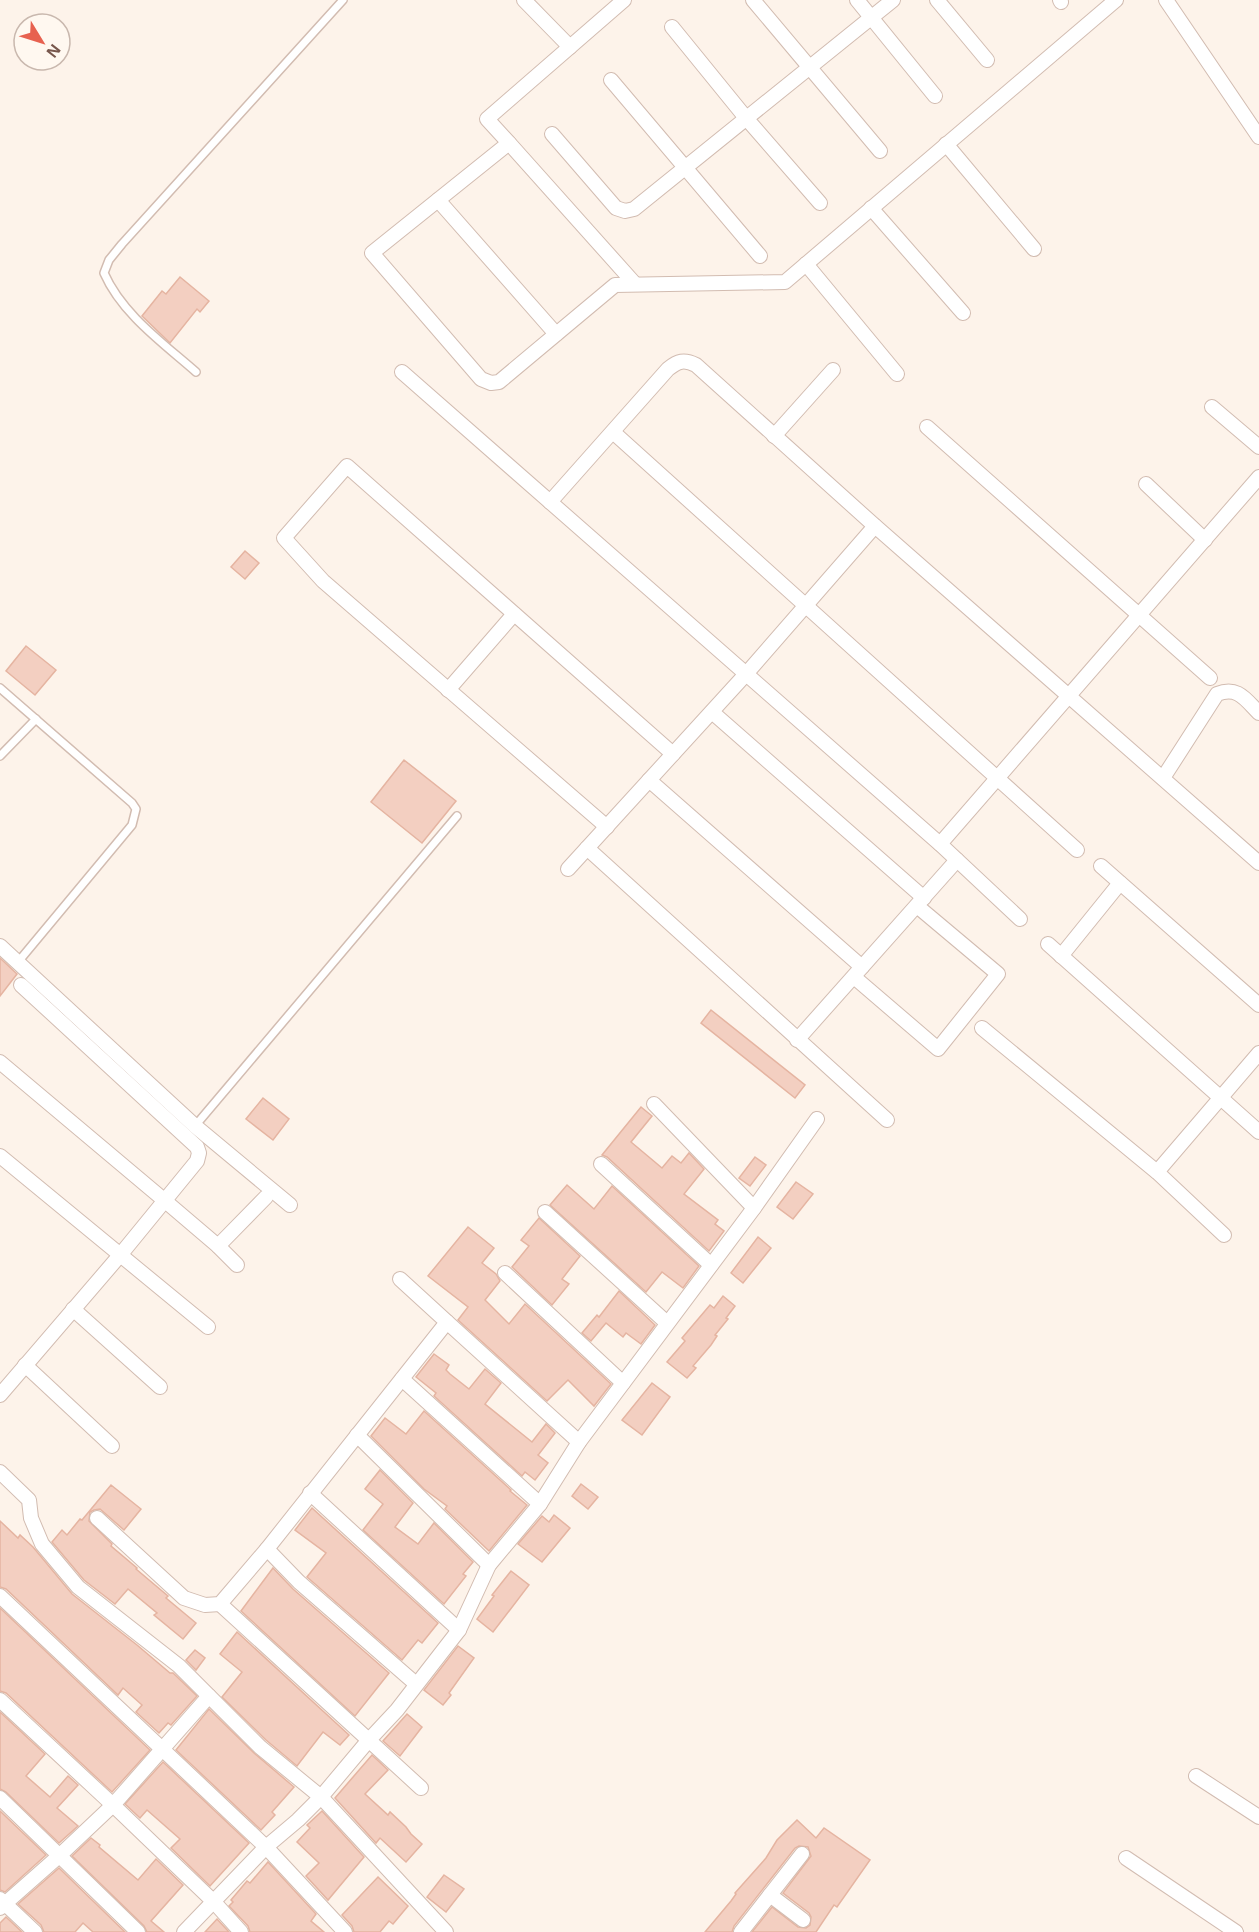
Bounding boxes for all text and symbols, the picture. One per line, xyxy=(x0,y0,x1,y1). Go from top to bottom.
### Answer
north arrow xyxy=(12,12,72,72)
text: N xyxy=(43,41,64,61)

